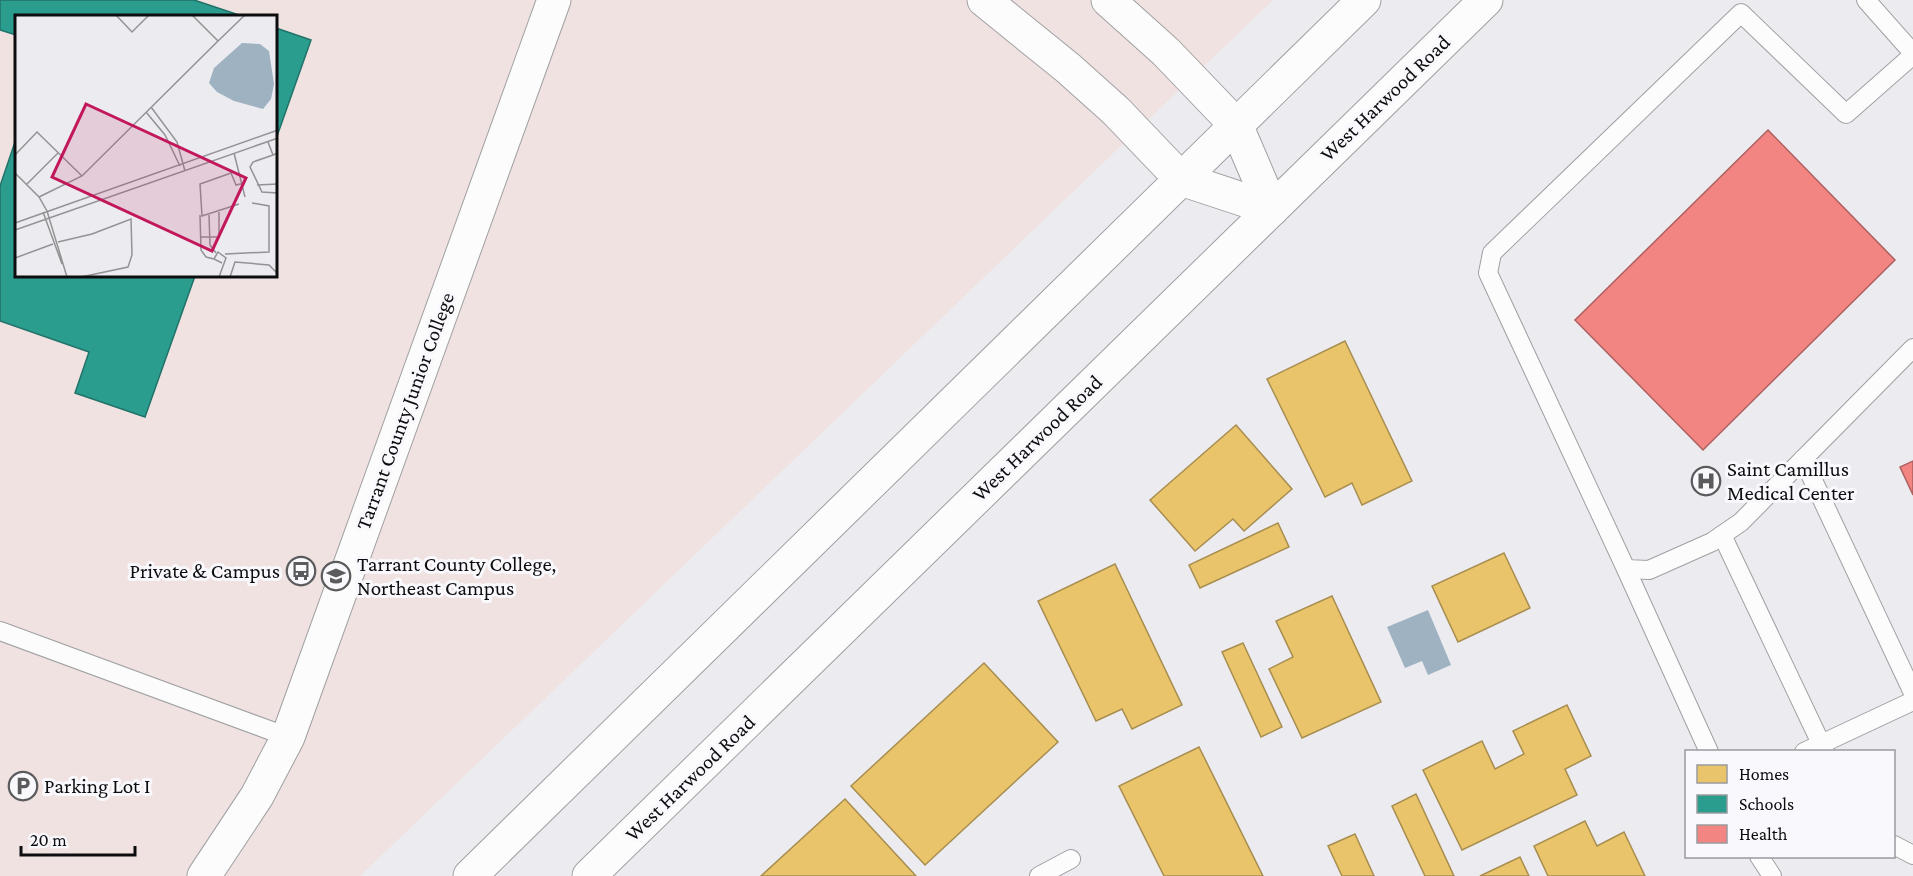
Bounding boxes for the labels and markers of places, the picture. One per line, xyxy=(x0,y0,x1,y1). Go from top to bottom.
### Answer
place label: Saint Camillus Medical Center xyxy=(1727,457,1855,505)
hospital icon: Saint Camillus Medical Center xyxy=(1690,465,1722,497)
place label: Tarrant County College, Northeast Campus xyxy=(357,552,556,600)
bus stop icon: Private & Campus xyxy=(285,555,317,587)
place label: Private & Campus xyxy=(129,559,280,583)
school or university icon: Tarrant County College, Northeast Campus xyxy=(320,560,352,592)
parking icon: Parking Lot I xyxy=(7,770,39,802)
place label: Parking Lot I xyxy=(44,774,150,798)

